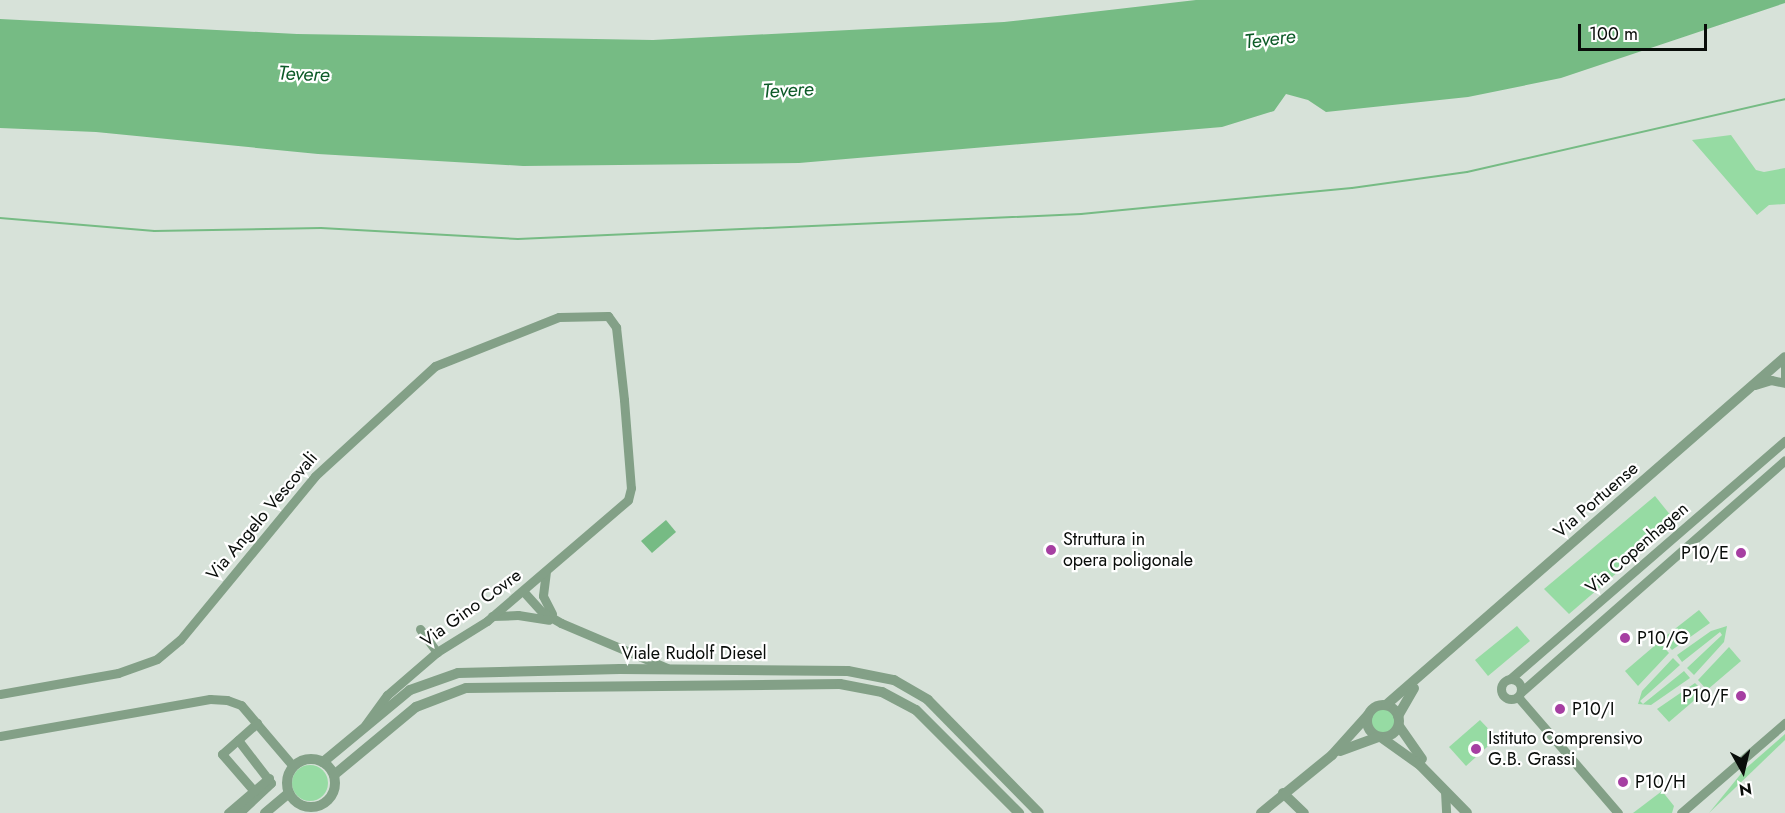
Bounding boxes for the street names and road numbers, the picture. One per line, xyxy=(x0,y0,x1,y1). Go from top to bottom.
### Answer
street label: Via Angelo Vescovali xyxy=(202,447,322,585)
street label: Via Portuense xyxy=(1549,457,1643,543)
street label: Via Copenhagen xyxy=(1581,498,1693,598)
street label: Via Gino Covre xyxy=(417,564,525,652)
street label: Viale Rudolf Diesel xyxy=(621,642,767,664)

